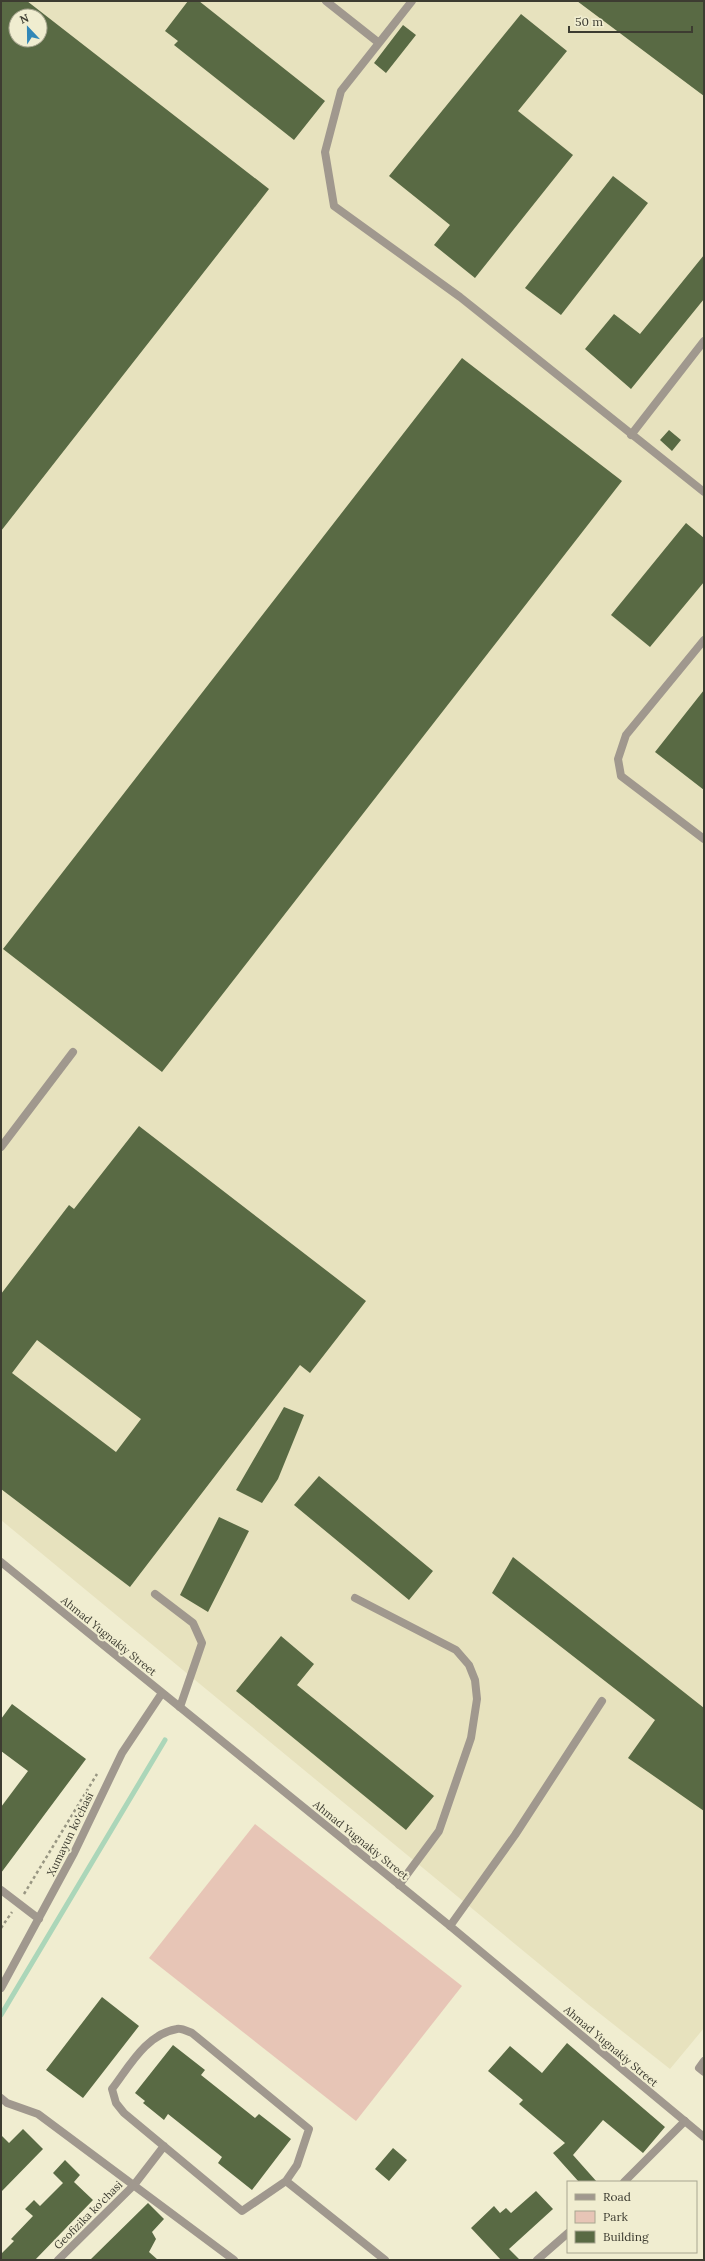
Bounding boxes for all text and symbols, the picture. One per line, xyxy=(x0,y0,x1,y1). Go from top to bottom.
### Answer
north arrow xyxy=(8,8,48,48)
scale bar xyxy=(569,8,692,34)
text: N xyxy=(18,10,31,27)
text: 50 m xyxy=(575,14,603,29)
street label: Ahmad Yugnakiy Street xyxy=(58,1593,160,1679)
street label: Xumayun ko'chasi xyxy=(44,1790,96,1878)
street label: Ahmad Yugnakiy Street xyxy=(310,1797,412,1883)
street label: Ahmad Yugnakiy Street xyxy=(560,2002,662,2090)
street label: Geofizika ko'chasi xyxy=(51,2178,125,2252)
legend xyxy=(567,2181,697,2253)
text: Road xyxy=(603,2189,631,2204)
text: Park xyxy=(603,2209,629,2224)
text: Building xyxy=(603,2229,649,2244)

